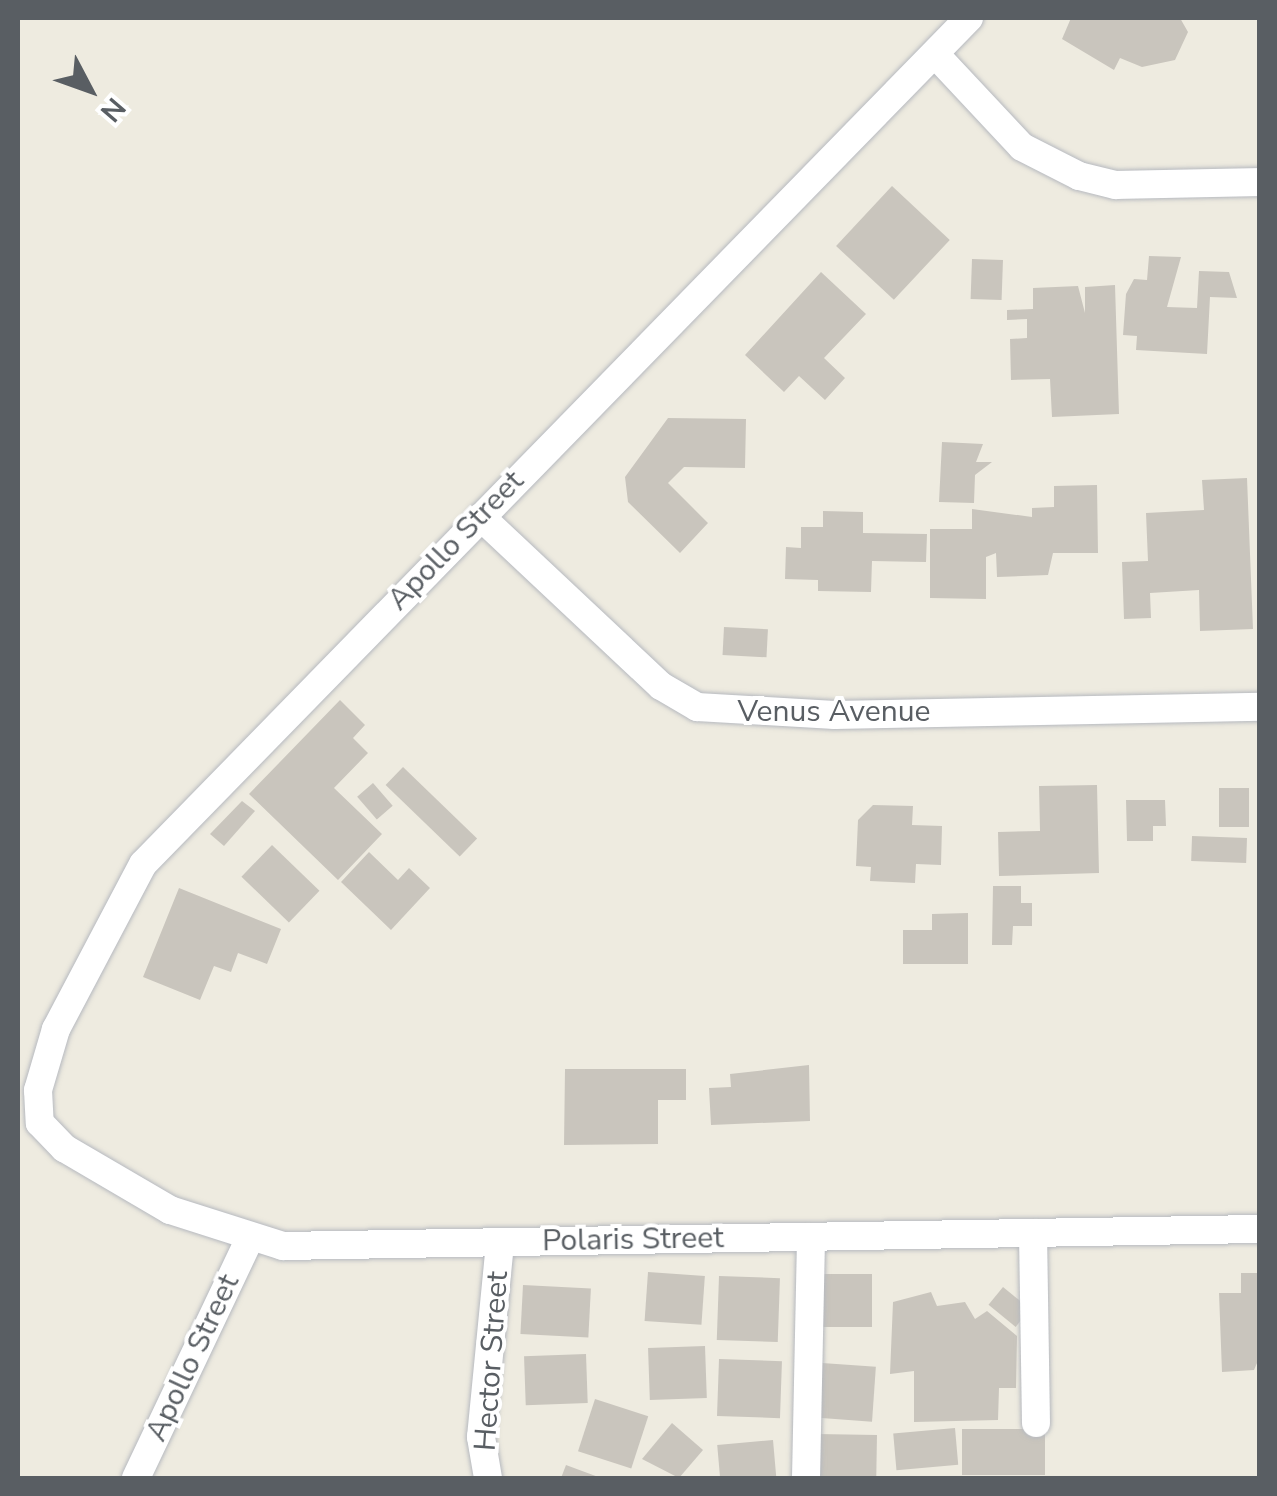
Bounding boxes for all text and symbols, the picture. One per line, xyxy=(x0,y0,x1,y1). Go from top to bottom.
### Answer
north arrow xyxy=(40,40,140,140)
text: N xyxy=(91,89,134,130)
street label: Apollo Street xyxy=(381,464,531,618)
street label: Venus Avenue xyxy=(738,694,930,730)
street label: Polaris Street xyxy=(542,1220,724,1260)
street label: Apollo Street xyxy=(139,1269,247,1447)
street label: Hector Street xyxy=(468,1270,516,1452)

